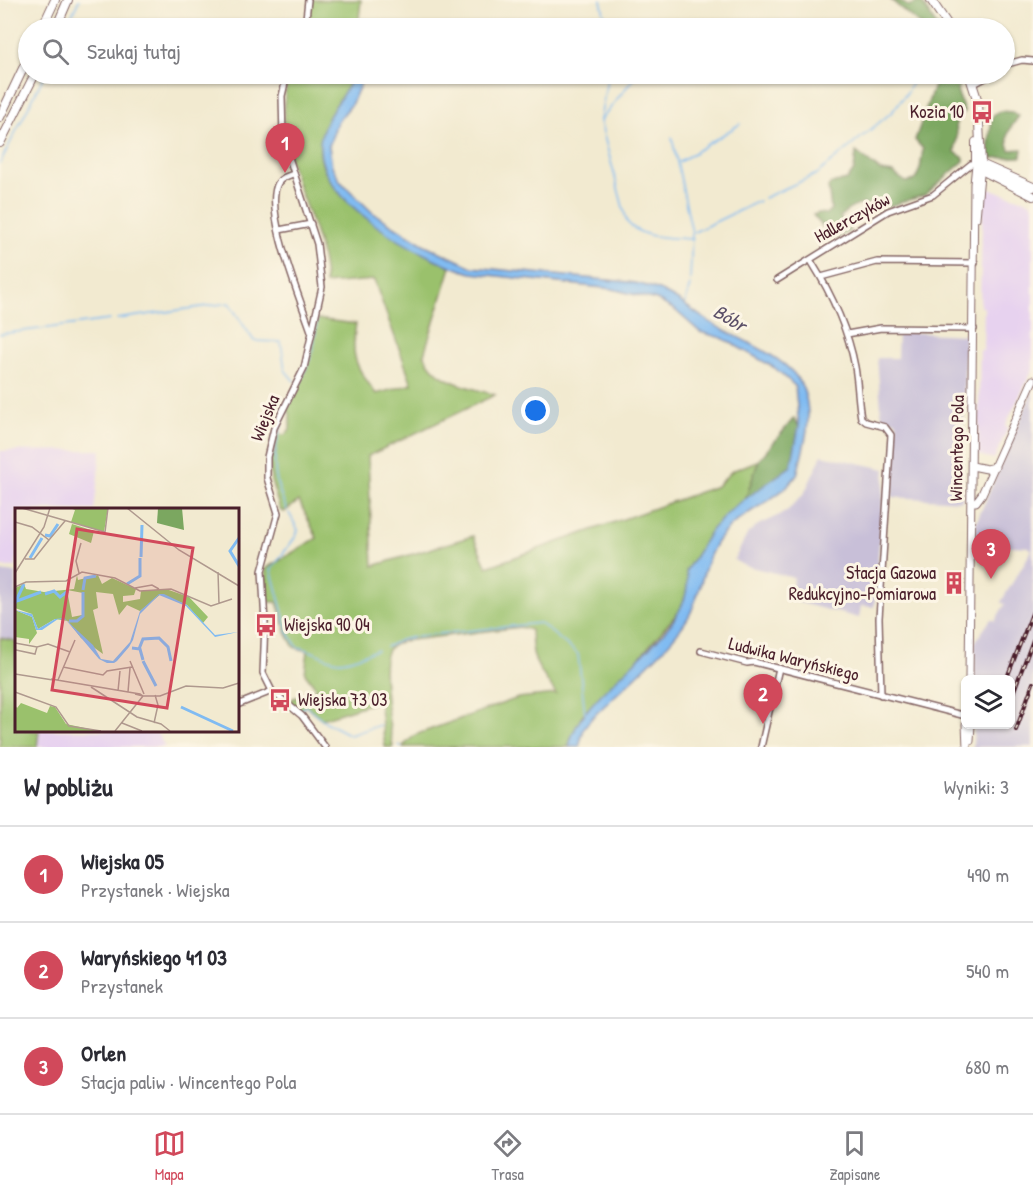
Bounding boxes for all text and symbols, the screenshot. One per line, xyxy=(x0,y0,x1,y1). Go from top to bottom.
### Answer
search box xyxy=(18,18,1015,84)
icon: search xyxy=(39,35,72,68)
text: Szukaj tutaj xyxy=(87,36,181,66)
place label: Kozia 10 xyxy=(910,99,964,124)
bus stop icon: Kozia 10 xyxy=(969,99,995,125)
pin: 1 xyxy=(266,124,304,173)
street label: Hallerczyków xyxy=(810,187,894,249)
water label: Bóbr xyxy=(709,297,754,339)
street label: Wiejska xyxy=(244,391,285,445)
street label: Wincentego Pola xyxy=(943,395,970,501)
your location xyxy=(521,396,550,425)
inset map xyxy=(15,508,238,732)
pin: 3 xyxy=(972,530,1010,579)
place label: Stacja Gazowa Redukcyjno-Pomiarowa xyxy=(789,560,936,606)
building icon: Stacja Gazowa Redukcyjno-Pomiarowa xyxy=(941,570,967,596)
bus stop icon: Wiejska 90 04 xyxy=(253,612,279,638)
place label: Wiejska 90 04 xyxy=(284,612,370,637)
street label: Ludwika Waryńskiego xyxy=(726,630,862,687)
pin: 2 xyxy=(744,674,783,724)
map controls xyxy=(961,675,1015,729)
button: layers xyxy=(961,675,1015,729)
bus stop icon: Wiejska 73 03 xyxy=(267,687,293,713)
place label: Wiejska 73 03 xyxy=(298,687,387,712)
text: W pobliżu xyxy=(24,769,113,804)
text: Wyniki: 3 xyxy=(944,773,1009,800)
text: Wiejska 05 xyxy=(81,846,164,876)
text: 1 xyxy=(40,861,47,888)
text: 490 m xyxy=(967,861,1009,888)
text: Przystanek · Wiejska xyxy=(81,876,230,903)
text: Waryńskiego 41 03 xyxy=(81,942,227,972)
text: 2 xyxy=(39,957,48,984)
text: 540 m xyxy=(966,957,1009,984)
text: Przystanek xyxy=(81,972,163,999)
text: Orlen xyxy=(81,1038,126,1068)
text: 3 xyxy=(39,1053,48,1080)
text: 680 m xyxy=(965,1053,1009,1080)
text: Stacja paliw · Wincentego Pola xyxy=(81,1068,296,1095)
tab: Mapa xyxy=(153,1127,186,1185)
tab: Trasa xyxy=(491,1127,524,1185)
tab: Zapisane xyxy=(829,1127,880,1185)

